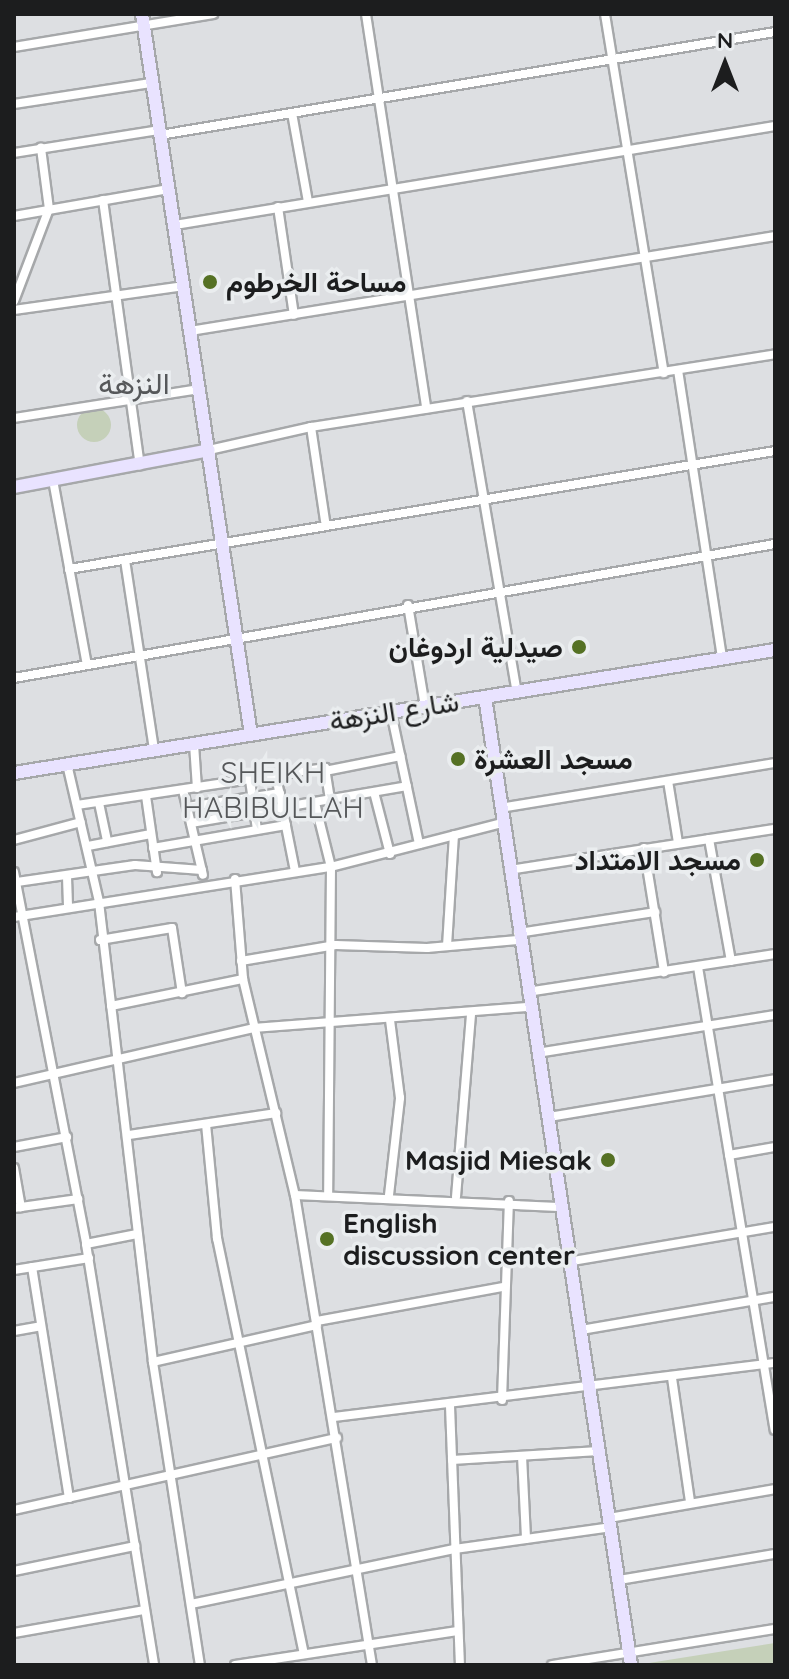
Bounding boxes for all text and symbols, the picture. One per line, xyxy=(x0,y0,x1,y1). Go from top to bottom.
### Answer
north arrow xyxy=(685,24,765,104)
text: N xyxy=(717,26,733,54)
place label: مساحة الخرطوم xyxy=(226,265,406,299)
marker: مساحة الخرطوم xyxy=(201,273,219,291)
district label: النزهة xyxy=(98,365,170,401)
place label: صيدلية اردوغان xyxy=(388,630,563,664)
marker: صيدلية اردوغان xyxy=(570,638,588,656)
street label: شارع النزهة xyxy=(327,684,461,738)
place label: مسجد العشرة xyxy=(474,742,633,776)
marker: مسجد العشرة xyxy=(449,750,467,768)
district label: SHEIKH HABIBULLAH xyxy=(172,754,374,824)
place label: مسجد الامتداد xyxy=(575,843,741,877)
marker: مسجد الامتداد xyxy=(748,851,766,869)
place label: Masjid Miesak xyxy=(405,1143,592,1177)
marker: Masjid Miesak xyxy=(599,1151,617,1169)
place label: English discussion center xyxy=(343,1206,575,1272)
marker: English discussion center xyxy=(318,1230,336,1248)

